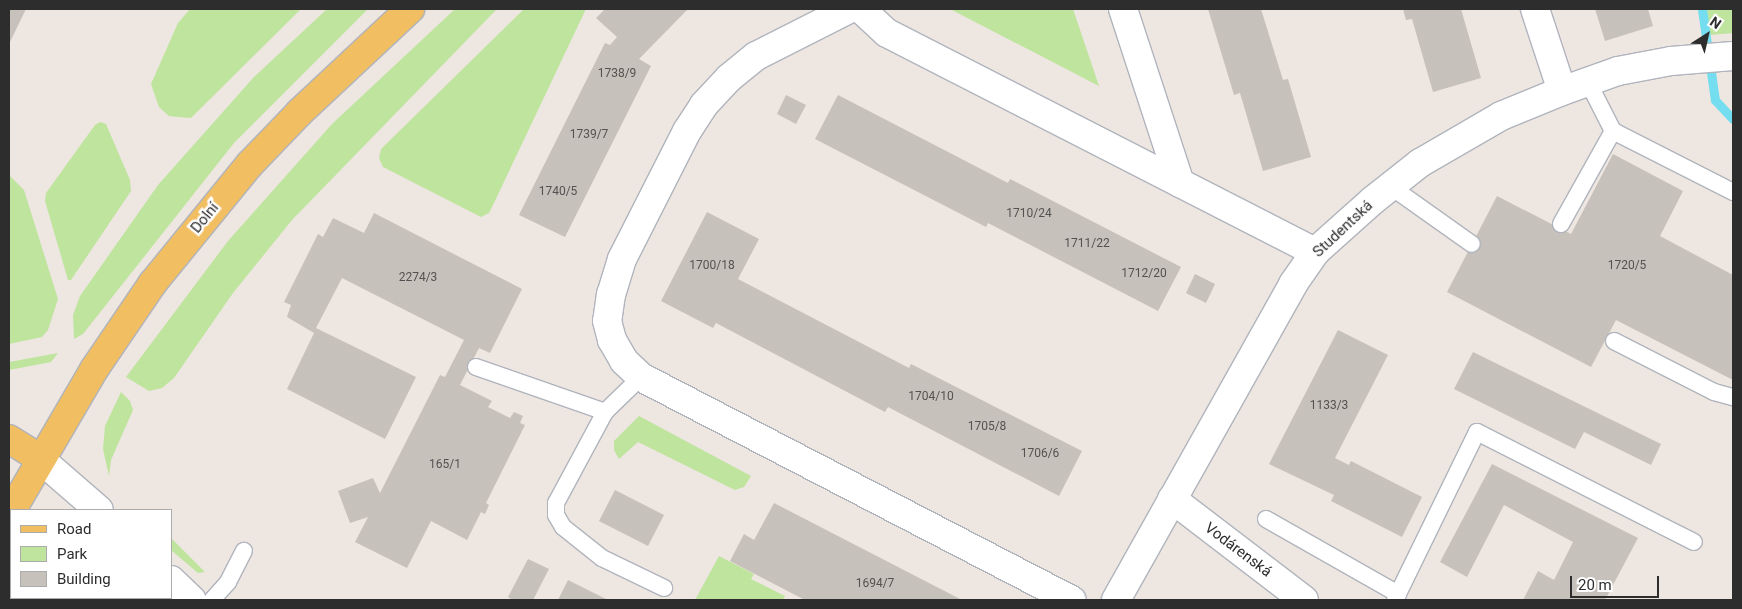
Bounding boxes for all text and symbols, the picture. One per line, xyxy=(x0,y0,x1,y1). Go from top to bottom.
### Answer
north arrow xyxy=(1682,10,1732,60)
text: N xyxy=(1707,13,1724,32)
house number: 1738/9 xyxy=(598,67,636,81)
house number: 1739/7 xyxy=(570,128,608,142)
house number: 1740/5 xyxy=(539,185,577,199)
street label: Studentská xyxy=(1309,197,1377,261)
street label: Dolní xyxy=(187,199,223,237)
house number: 1710/24 xyxy=(1006,207,1052,221)
house number: 1711/22 xyxy=(1064,237,1110,251)
house number: 1700/18 xyxy=(689,259,735,273)
house number: 1720/5 xyxy=(1608,259,1646,273)
house number: 1712/20 xyxy=(1121,267,1167,281)
house number: 2274/3 xyxy=(399,271,437,285)
house number: 1704/10 xyxy=(908,390,954,404)
house number: 1133/3 xyxy=(1310,399,1348,413)
house number: 1705/8 xyxy=(968,420,1006,434)
house number: 1706/6 xyxy=(1021,447,1059,461)
house number: 165/1 xyxy=(429,458,461,472)
legend xyxy=(10,509,172,599)
street label: Vodárenská xyxy=(1201,519,1275,581)
text: Road xyxy=(57,520,91,538)
text: Park xyxy=(57,545,87,563)
scale bar xyxy=(1572,566,1661,598)
text: Building xyxy=(57,570,111,588)
text: 20 m xyxy=(1578,576,1612,594)
house number: 1694/7 xyxy=(856,577,894,591)

